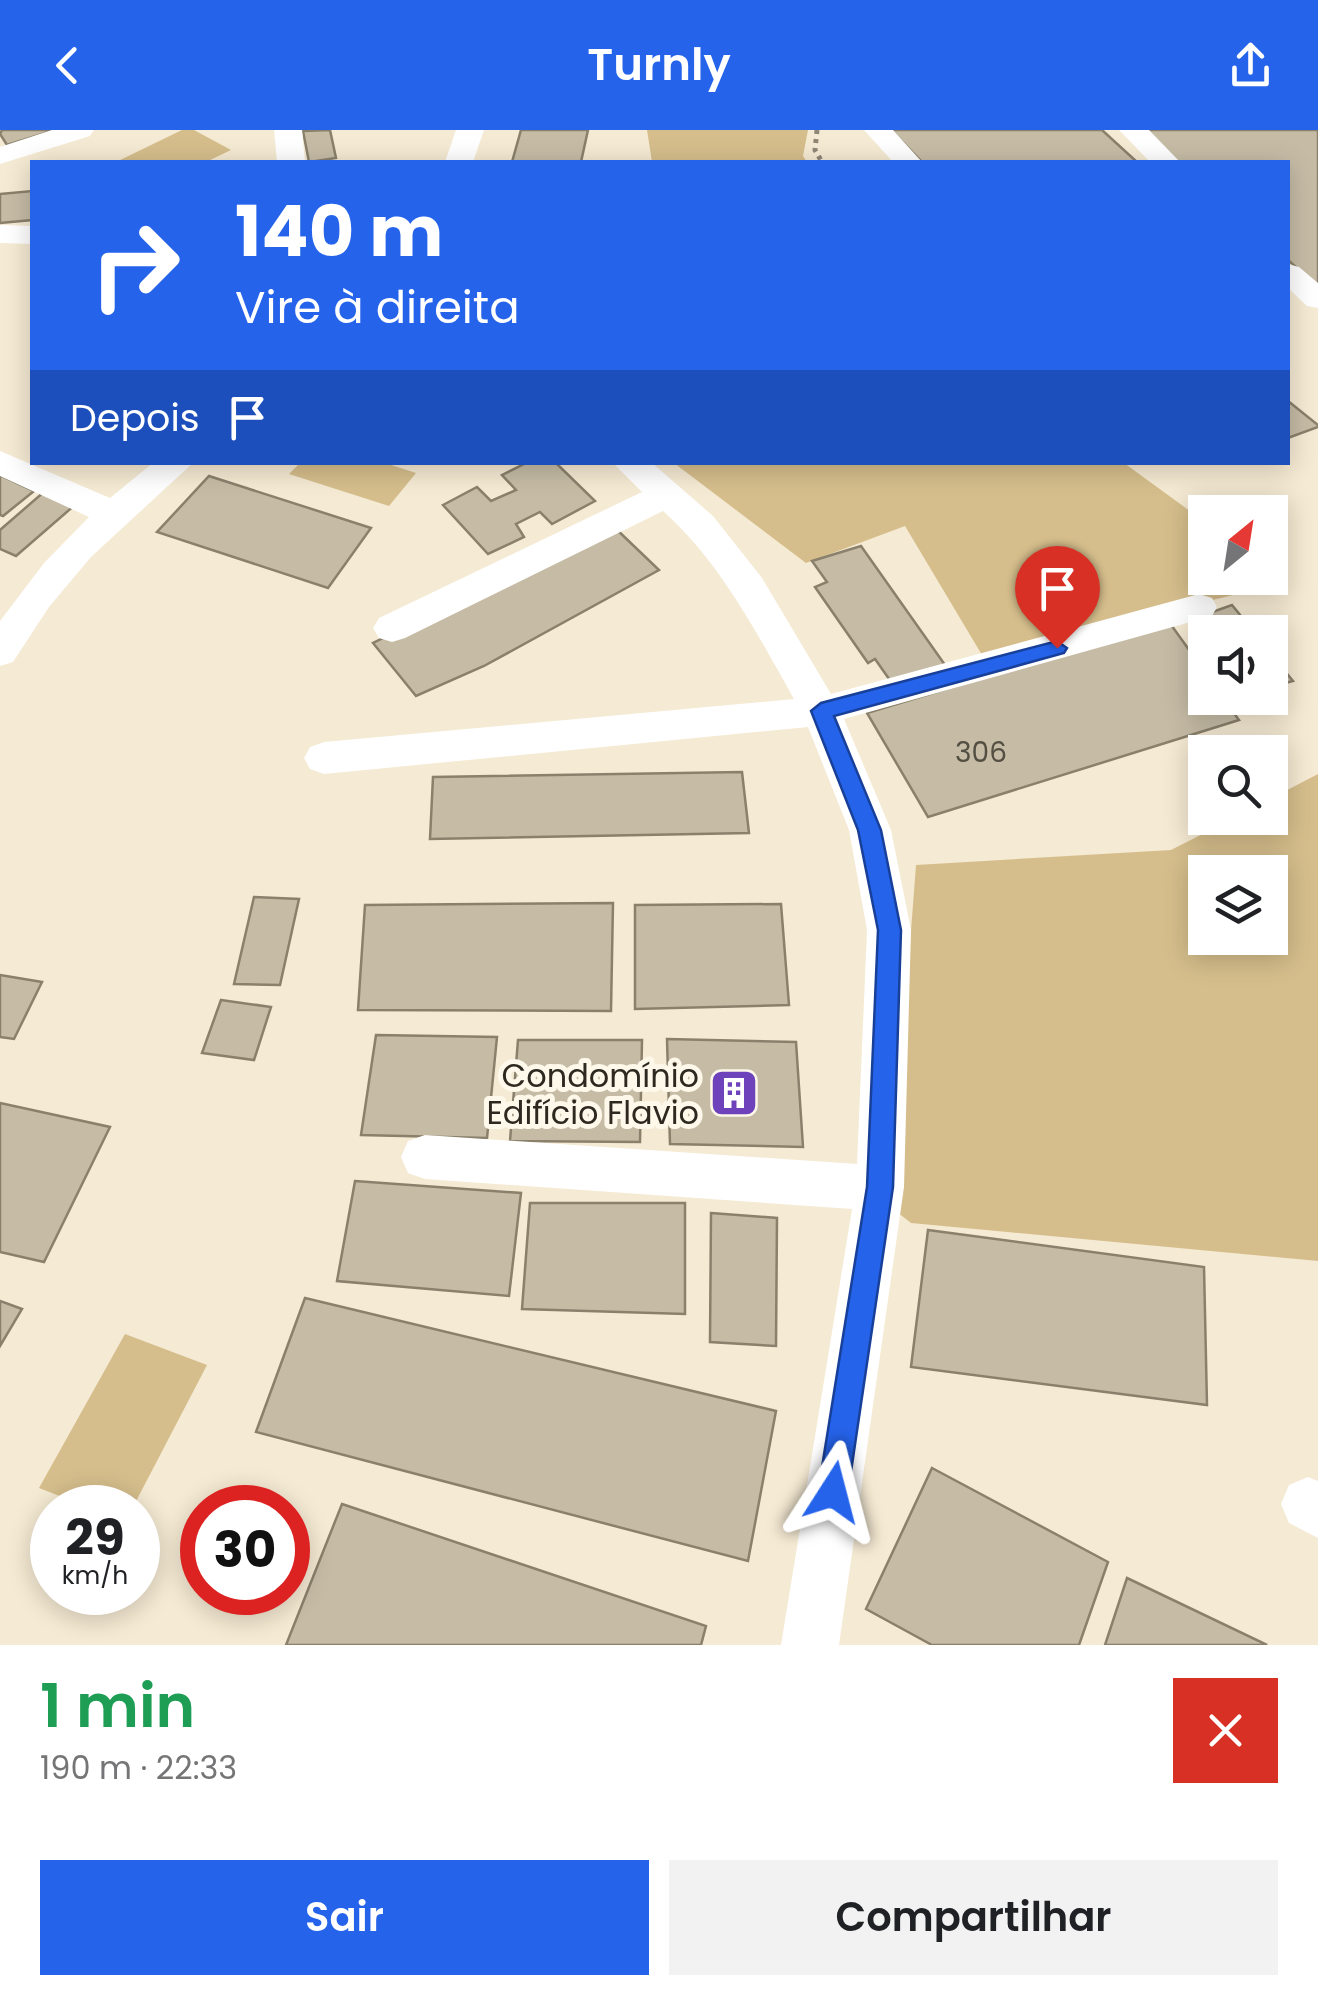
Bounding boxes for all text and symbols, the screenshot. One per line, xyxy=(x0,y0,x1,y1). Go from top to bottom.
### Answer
text: Turnly xyxy=(587,33,731,96)
icon: back xyxy=(40,38,95,93)
icon: share xyxy=(1223,38,1278,93)
text: 140 m xyxy=(235,182,443,281)
icon: right xyxy=(70,200,200,330)
text: Vire à direita xyxy=(235,276,520,339)
icon: arrive xyxy=(220,390,275,445)
text: Depois xyxy=(70,391,200,444)
north arrow xyxy=(1188,495,1288,595)
map controls xyxy=(1188,495,1288,955)
pin xyxy=(1015,546,1100,649)
icon: arrive xyxy=(1030,561,1085,616)
button: sound xyxy=(1188,615,1288,715)
house number: 306 xyxy=(955,733,1007,772)
button: search xyxy=(1188,735,1288,835)
button: layers xyxy=(1188,855,1288,955)
place label: Condomínio Edifício Flavio xyxy=(486,1053,699,1135)
building icon: Condomínio Edifício Flavio xyxy=(708,1067,760,1119)
position arrow xyxy=(781,1440,885,1544)
speed limit sign: 30 xyxy=(180,1485,310,1615)
text: 29 xyxy=(65,1502,125,1573)
text: km/h xyxy=(62,1558,128,1593)
text: 1 min xyxy=(40,1664,195,1748)
button: close xyxy=(1173,1678,1278,1783)
text: 190 m · 22:33 xyxy=(40,1745,237,1790)
button: Sair xyxy=(40,1860,649,1975)
button: Compartilhar xyxy=(669,1860,1278,1975)

